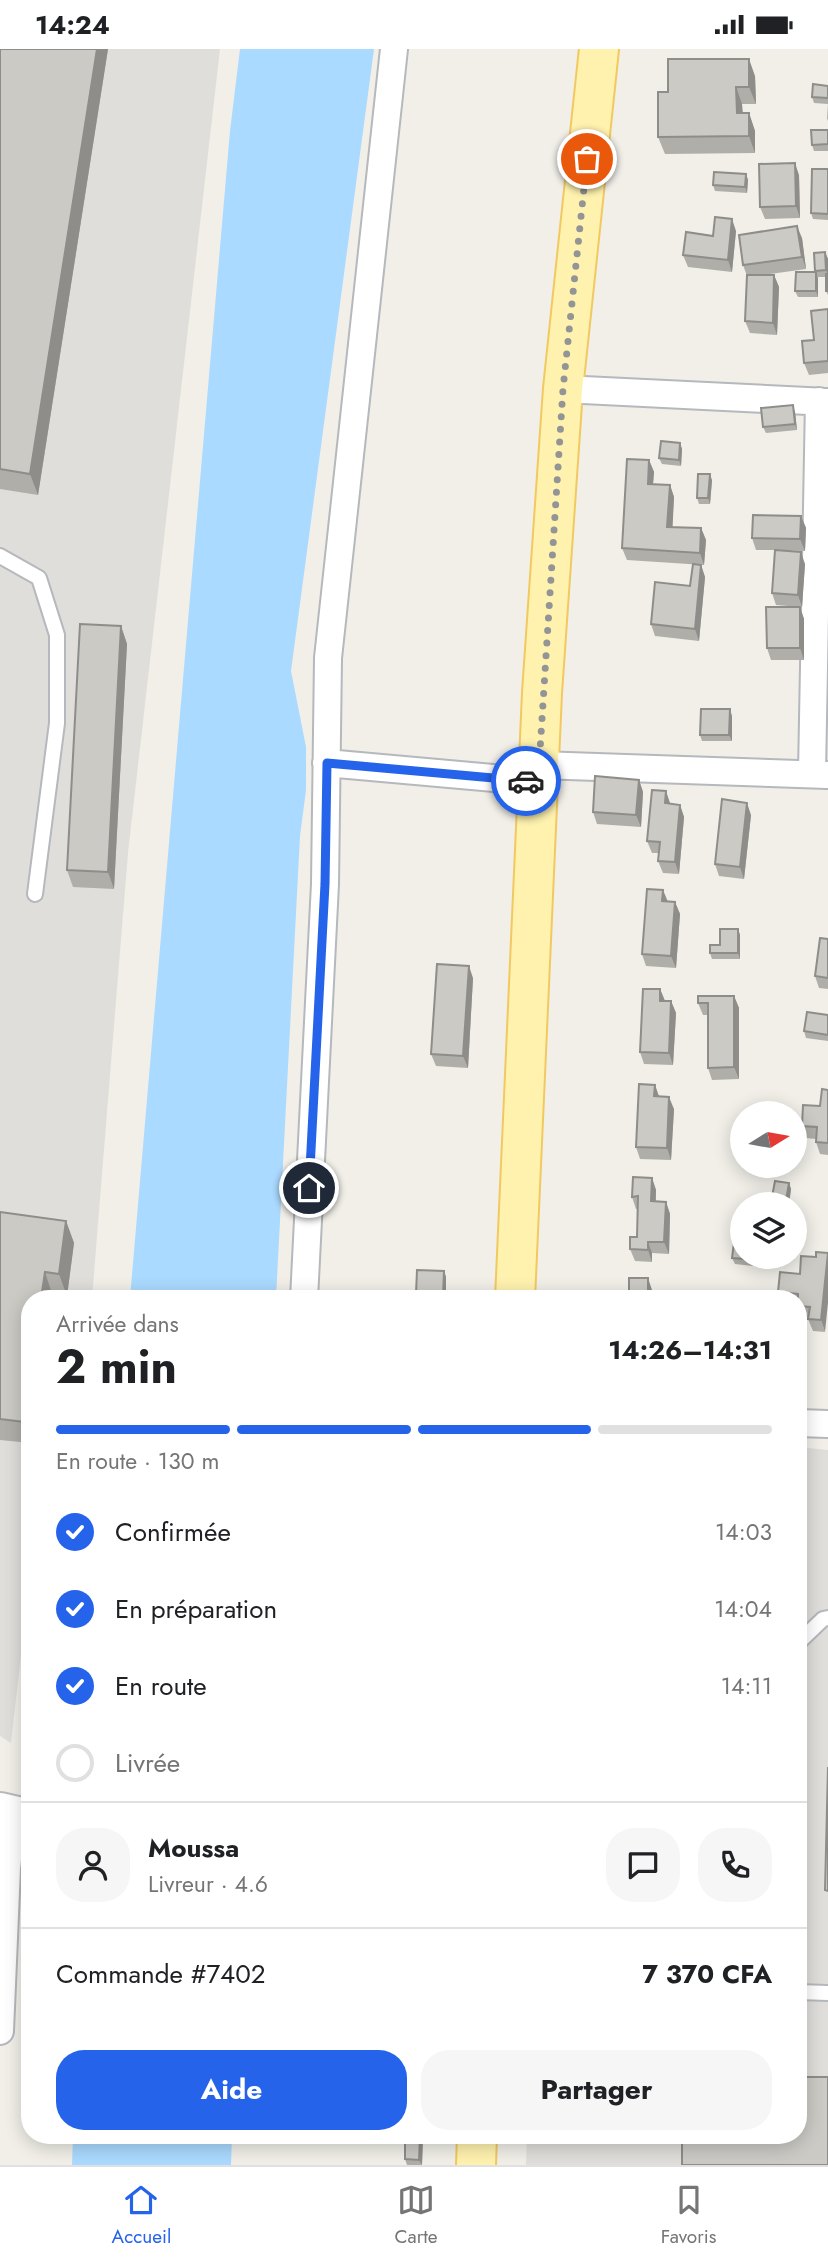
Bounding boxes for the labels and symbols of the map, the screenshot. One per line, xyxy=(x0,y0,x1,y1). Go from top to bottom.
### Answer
pin xyxy=(557,129,617,189)
courier xyxy=(491,746,561,816)
north arrow xyxy=(730,1101,807,1178)
pin xyxy=(279,1158,339,1218)

